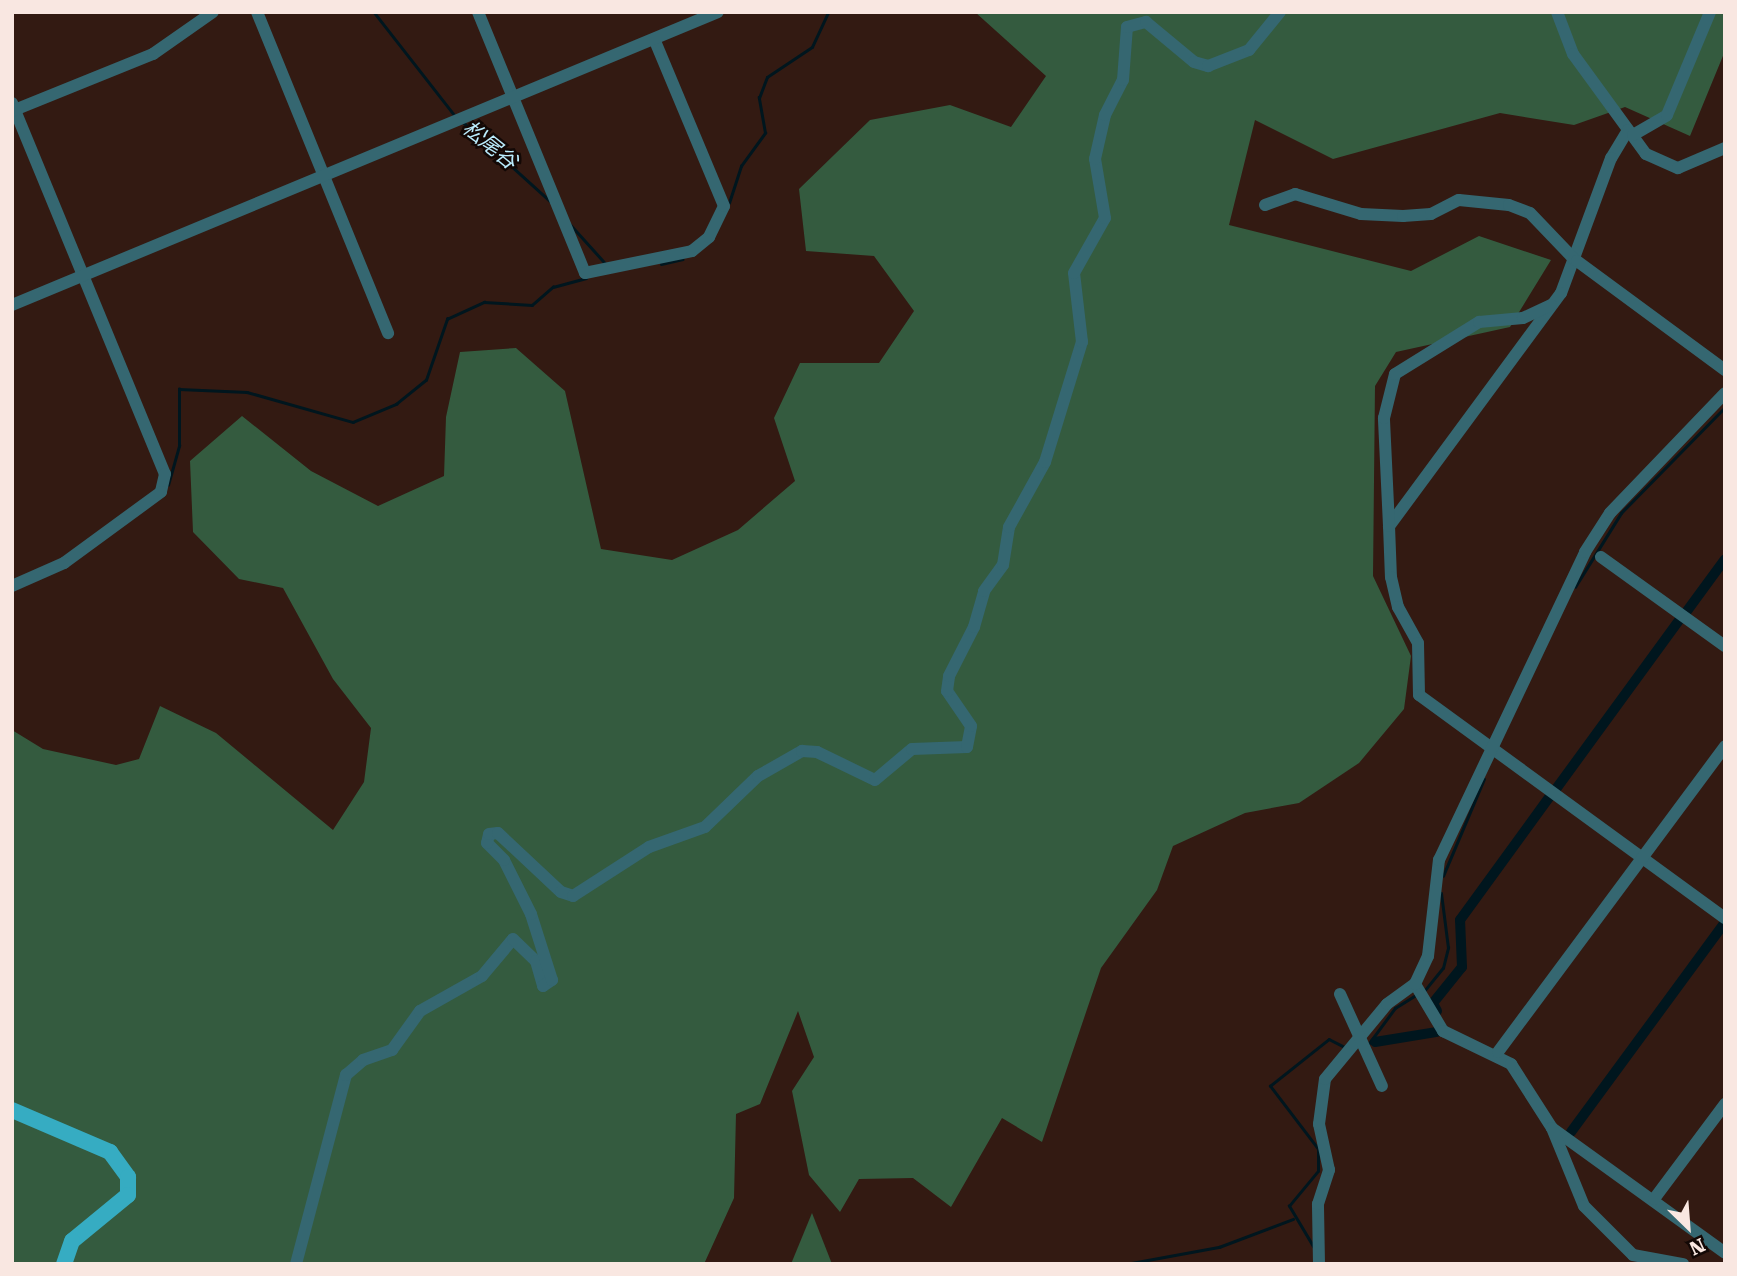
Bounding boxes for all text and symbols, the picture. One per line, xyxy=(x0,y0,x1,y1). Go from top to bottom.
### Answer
water label: 松尾谷 xyxy=(458,115,522,175)
north arrow xyxy=(1653,1192,1723,1262)
text: N xyxy=(1686,1233,1709,1260)

